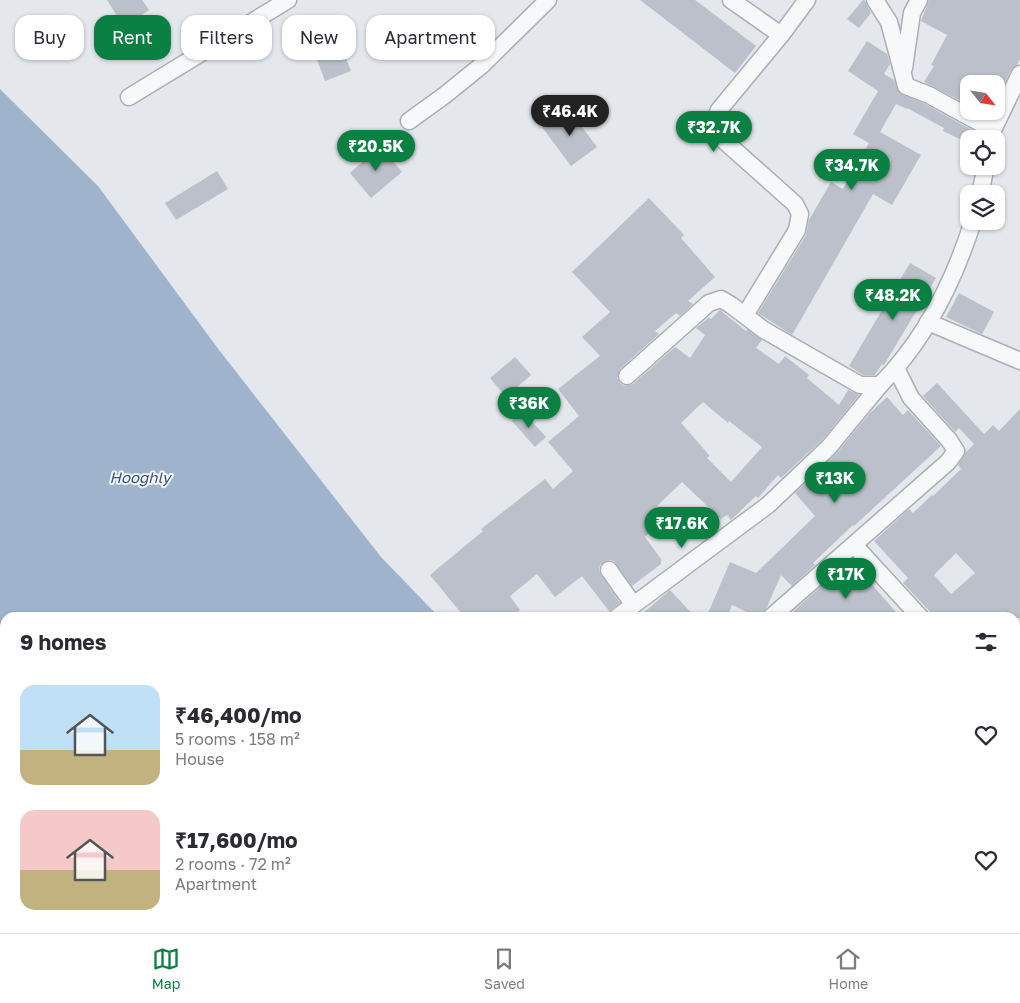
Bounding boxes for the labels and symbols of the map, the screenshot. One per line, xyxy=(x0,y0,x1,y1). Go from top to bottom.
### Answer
north arrow xyxy=(960,75,1005,120)
pin: ₹46.4K xyxy=(529,94,611,137)
pin: ₹32.7K xyxy=(673,110,755,153)
pin: ₹20.5K xyxy=(335,130,417,172)
pin: ₹34.7K xyxy=(811,148,893,191)
pin: ₹48.2K xyxy=(852,278,934,321)
pin: ₹36K xyxy=(499,386,559,429)
pin: ₹13K xyxy=(805,462,865,504)
water label: Hooghly xyxy=(110,468,173,487)
pin: ₹17.6K xyxy=(641,506,723,549)
pin: ₹17K xyxy=(816,558,876,600)

